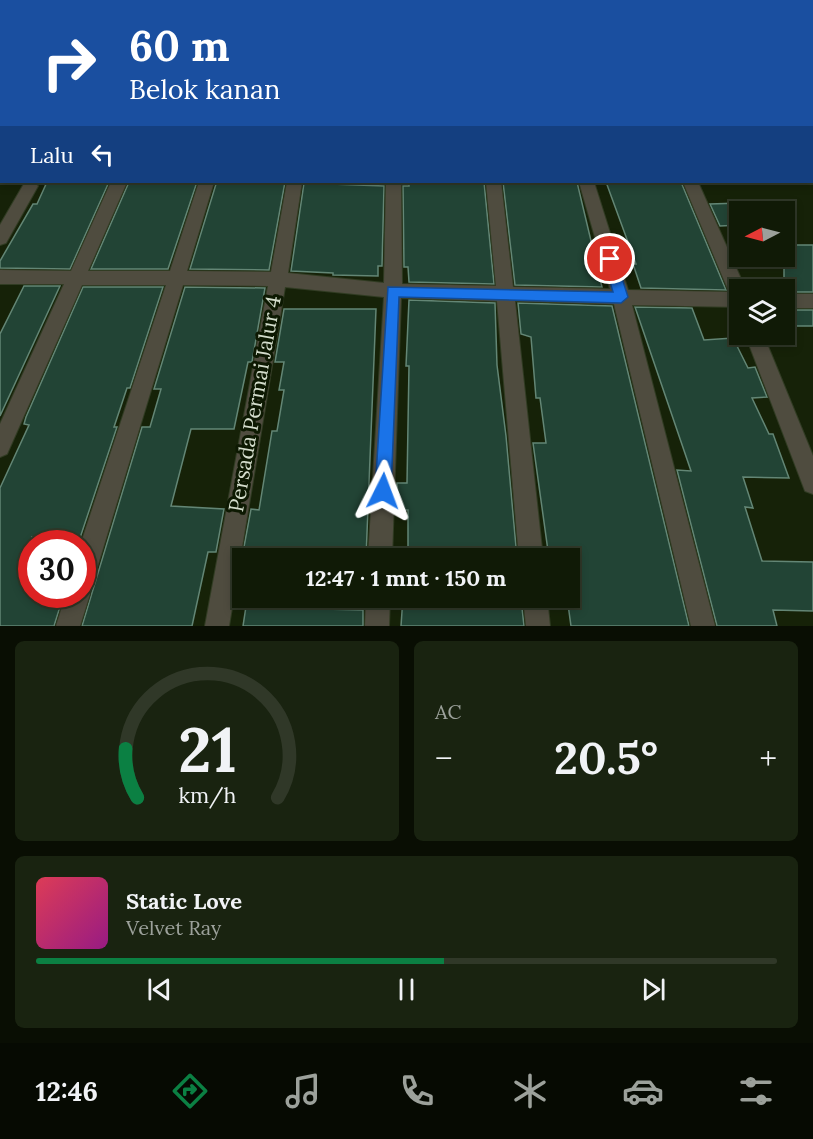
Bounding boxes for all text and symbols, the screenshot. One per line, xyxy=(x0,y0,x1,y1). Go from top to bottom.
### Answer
text: 60 m xyxy=(129,19,230,73)
icon: right xyxy=(30,24,108,102)
text: Belok kanan xyxy=(129,72,280,106)
icon: left xyxy=(86,138,119,171)
text: Lalu xyxy=(30,141,74,169)
north arrow xyxy=(729,201,795,267)
map controls xyxy=(729,201,795,345)
pin xyxy=(584,233,635,284)
icon: arrive xyxy=(593,242,626,275)
button: layers xyxy=(729,279,795,345)
street label: Persada Permai Jalur 4 xyxy=(222,294,287,514)
position arrow xyxy=(351,459,415,523)
speed limit sign: 30 xyxy=(18,530,96,608)
text: 12:47 · 1 mnt · 150 m xyxy=(306,564,506,592)
text: AC xyxy=(435,699,461,724)
text: 21 xyxy=(178,709,236,789)
text: 20.5° xyxy=(554,729,658,786)
text: − xyxy=(435,737,453,779)
text: + xyxy=(759,737,777,779)
text: km/h xyxy=(178,781,236,809)
text: Static Love xyxy=(126,887,242,915)
text: Velvet Ray xyxy=(126,915,221,940)
icon: previous xyxy=(143,973,176,1006)
icon: pause xyxy=(390,973,423,1006)
icon: next xyxy=(637,973,670,1006)
icon: directions xyxy=(169,1070,211,1112)
icon: music xyxy=(282,1070,324,1112)
icon: phone xyxy=(396,1070,438,1112)
icon: climate xyxy=(509,1070,551,1112)
icon: car xyxy=(622,1070,664,1112)
icon: filters xyxy=(735,1070,777,1112)
text: 12:46 xyxy=(36,1074,98,1108)

